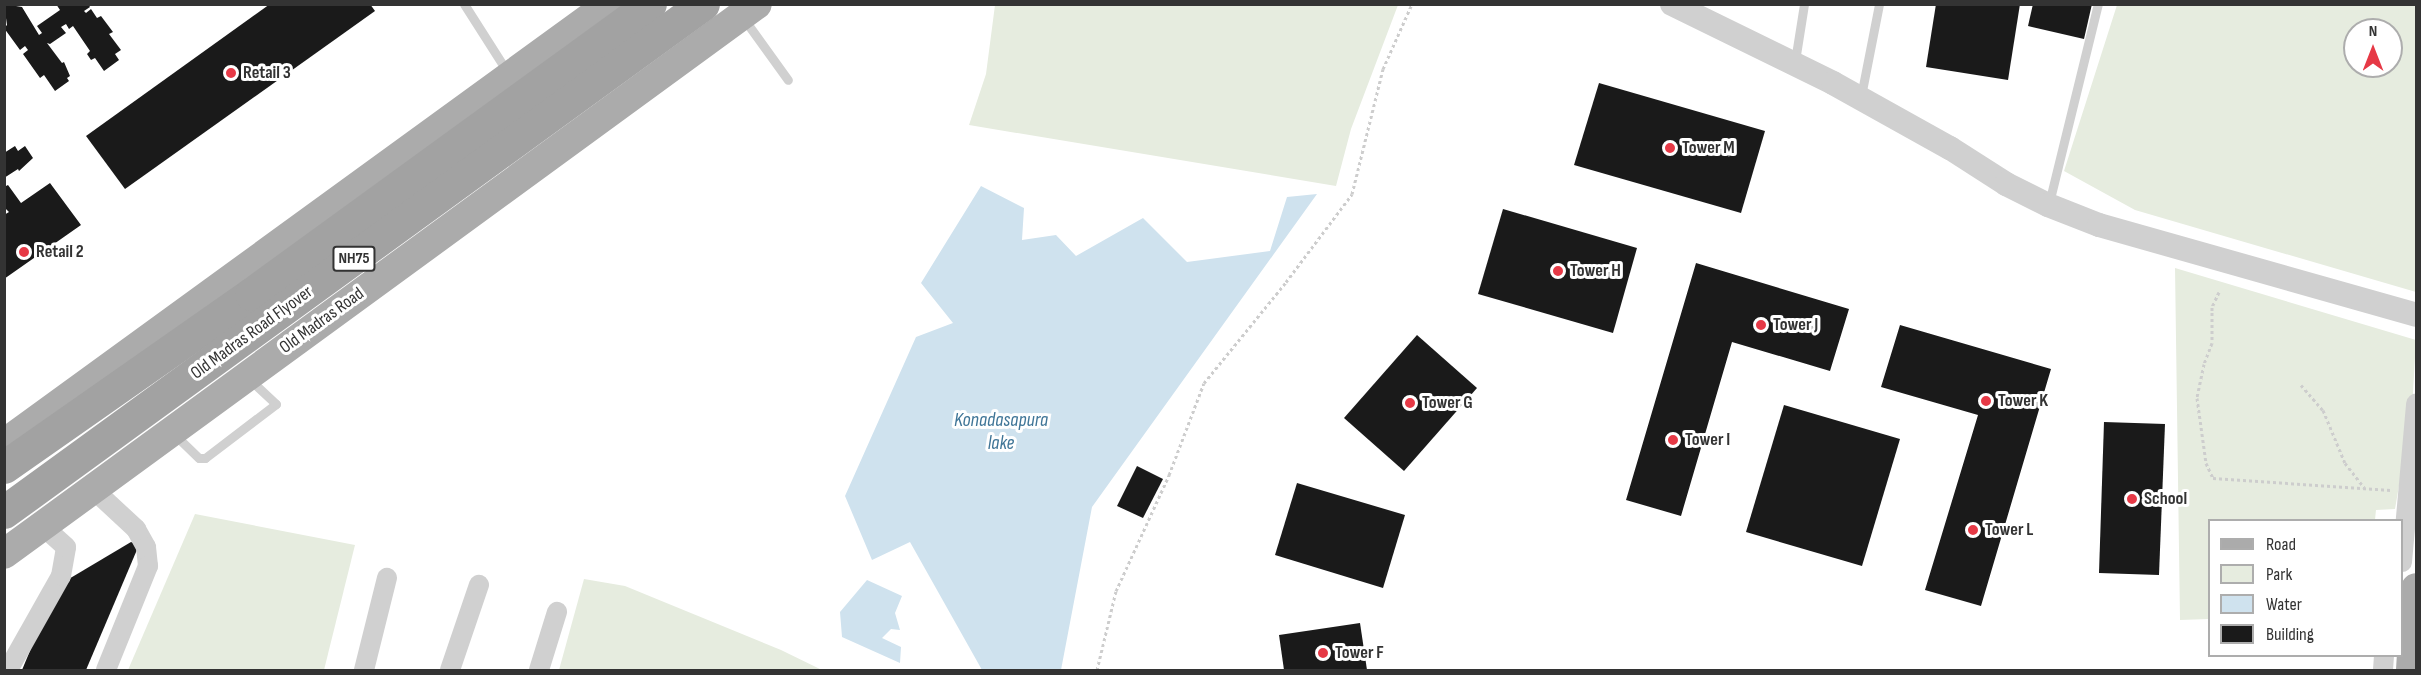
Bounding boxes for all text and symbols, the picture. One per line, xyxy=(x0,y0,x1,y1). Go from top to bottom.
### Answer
north arrow xyxy=(2343,18,2403,78)
text: N xyxy=(2369,22,2377,41)
place label: Retail 3 xyxy=(243,62,291,84)
marker: Retail 3 xyxy=(224,66,238,80)
place label: Tower M xyxy=(1682,137,1735,159)
marker: Tower M xyxy=(1663,141,1677,155)
place label: Retail 2 xyxy=(36,241,84,263)
marker: Retail 2 xyxy=(17,245,31,259)
road number: NH75 xyxy=(332,246,376,272)
place label: Tower H xyxy=(1570,260,1621,282)
marker: Tower H xyxy=(1551,264,1565,278)
street label: Old Madras Road Flyover xyxy=(187,282,317,384)
street label: Old Madras Road xyxy=(276,283,368,359)
place label: Tower J xyxy=(1773,314,1818,336)
marker: Tower J xyxy=(1754,318,1768,332)
place label: Tower K xyxy=(1998,390,2048,412)
place label: Tower G xyxy=(1422,392,1473,414)
marker: Tower K xyxy=(1979,394,1993,408)
marker: Tower G xyxy=(1403,396,1417,410)
water label: Konadasapura lake xyxy=(954,409,1048,456)
place label: Tower I xyxy=(1685,429,1730,451)
marker: Tower I xyxy=(1666,433,1680,447)
place label: School xyxy=(2144,488,2187,510)
marker: School xyxy=(2125,492,2139,506)
place label: Tower L xyxy=(1985,519,2033,541)
legend xyxy=(2208,519,2403,657)
marker: Tower L xyxy=(1966,523,1980,537)
text: Road xyxy=(2266,534,2296,555)
text: Park xyxy=(2266,564,2292,585)
text: Water xyxy=(2266,594,2302,615)
text: Building xyxy=(2266,624,2314,645)
place label: Tower F xyxy=(1335,642,1384,664)
marker: Tower F xyxy=(1316,646,1330,660)

